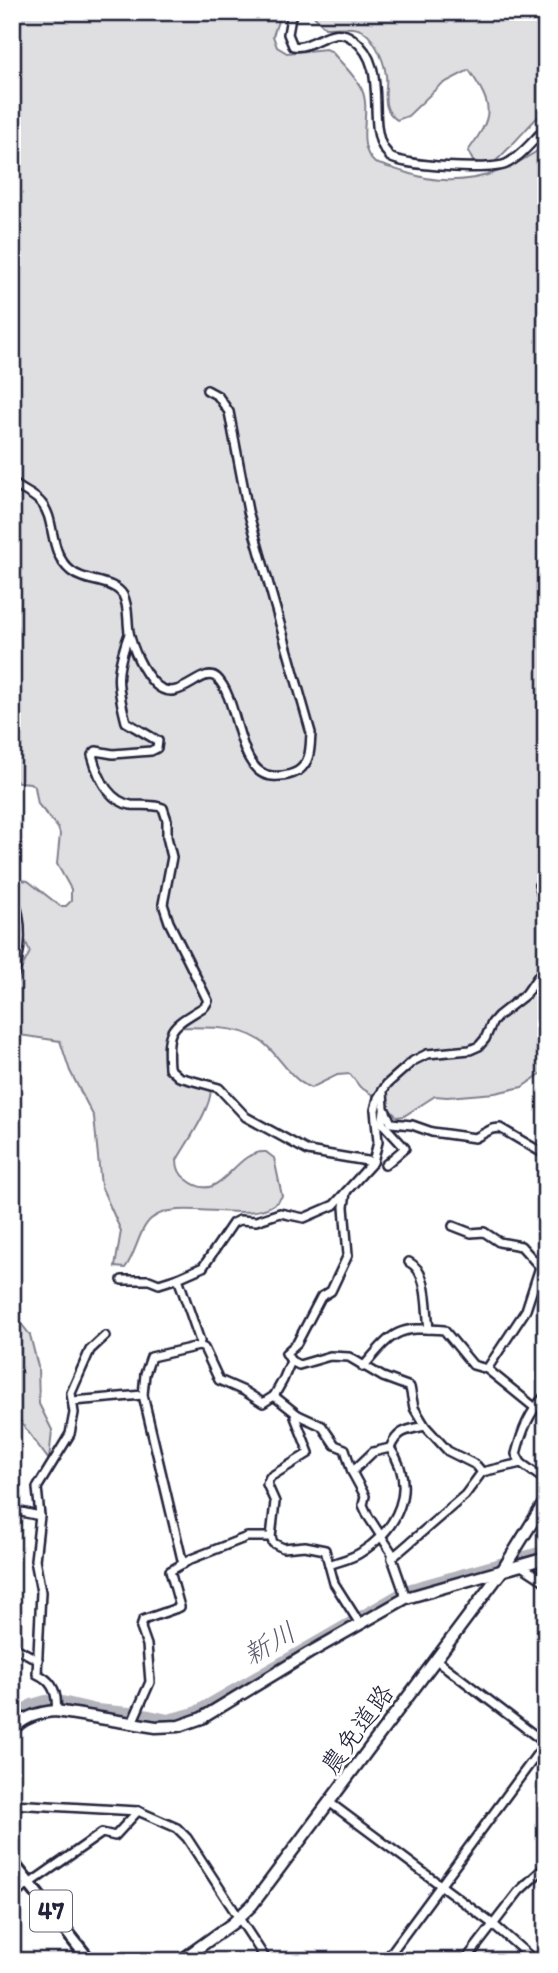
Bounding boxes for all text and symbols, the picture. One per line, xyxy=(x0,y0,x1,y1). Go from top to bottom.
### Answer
water label: 新川 xyxy=(236,1614,302,1672)
street label: 農免道路 xyxy=(313,1678,401,1780)
road number: 47 xyxy=(30,1890,72,1932)

